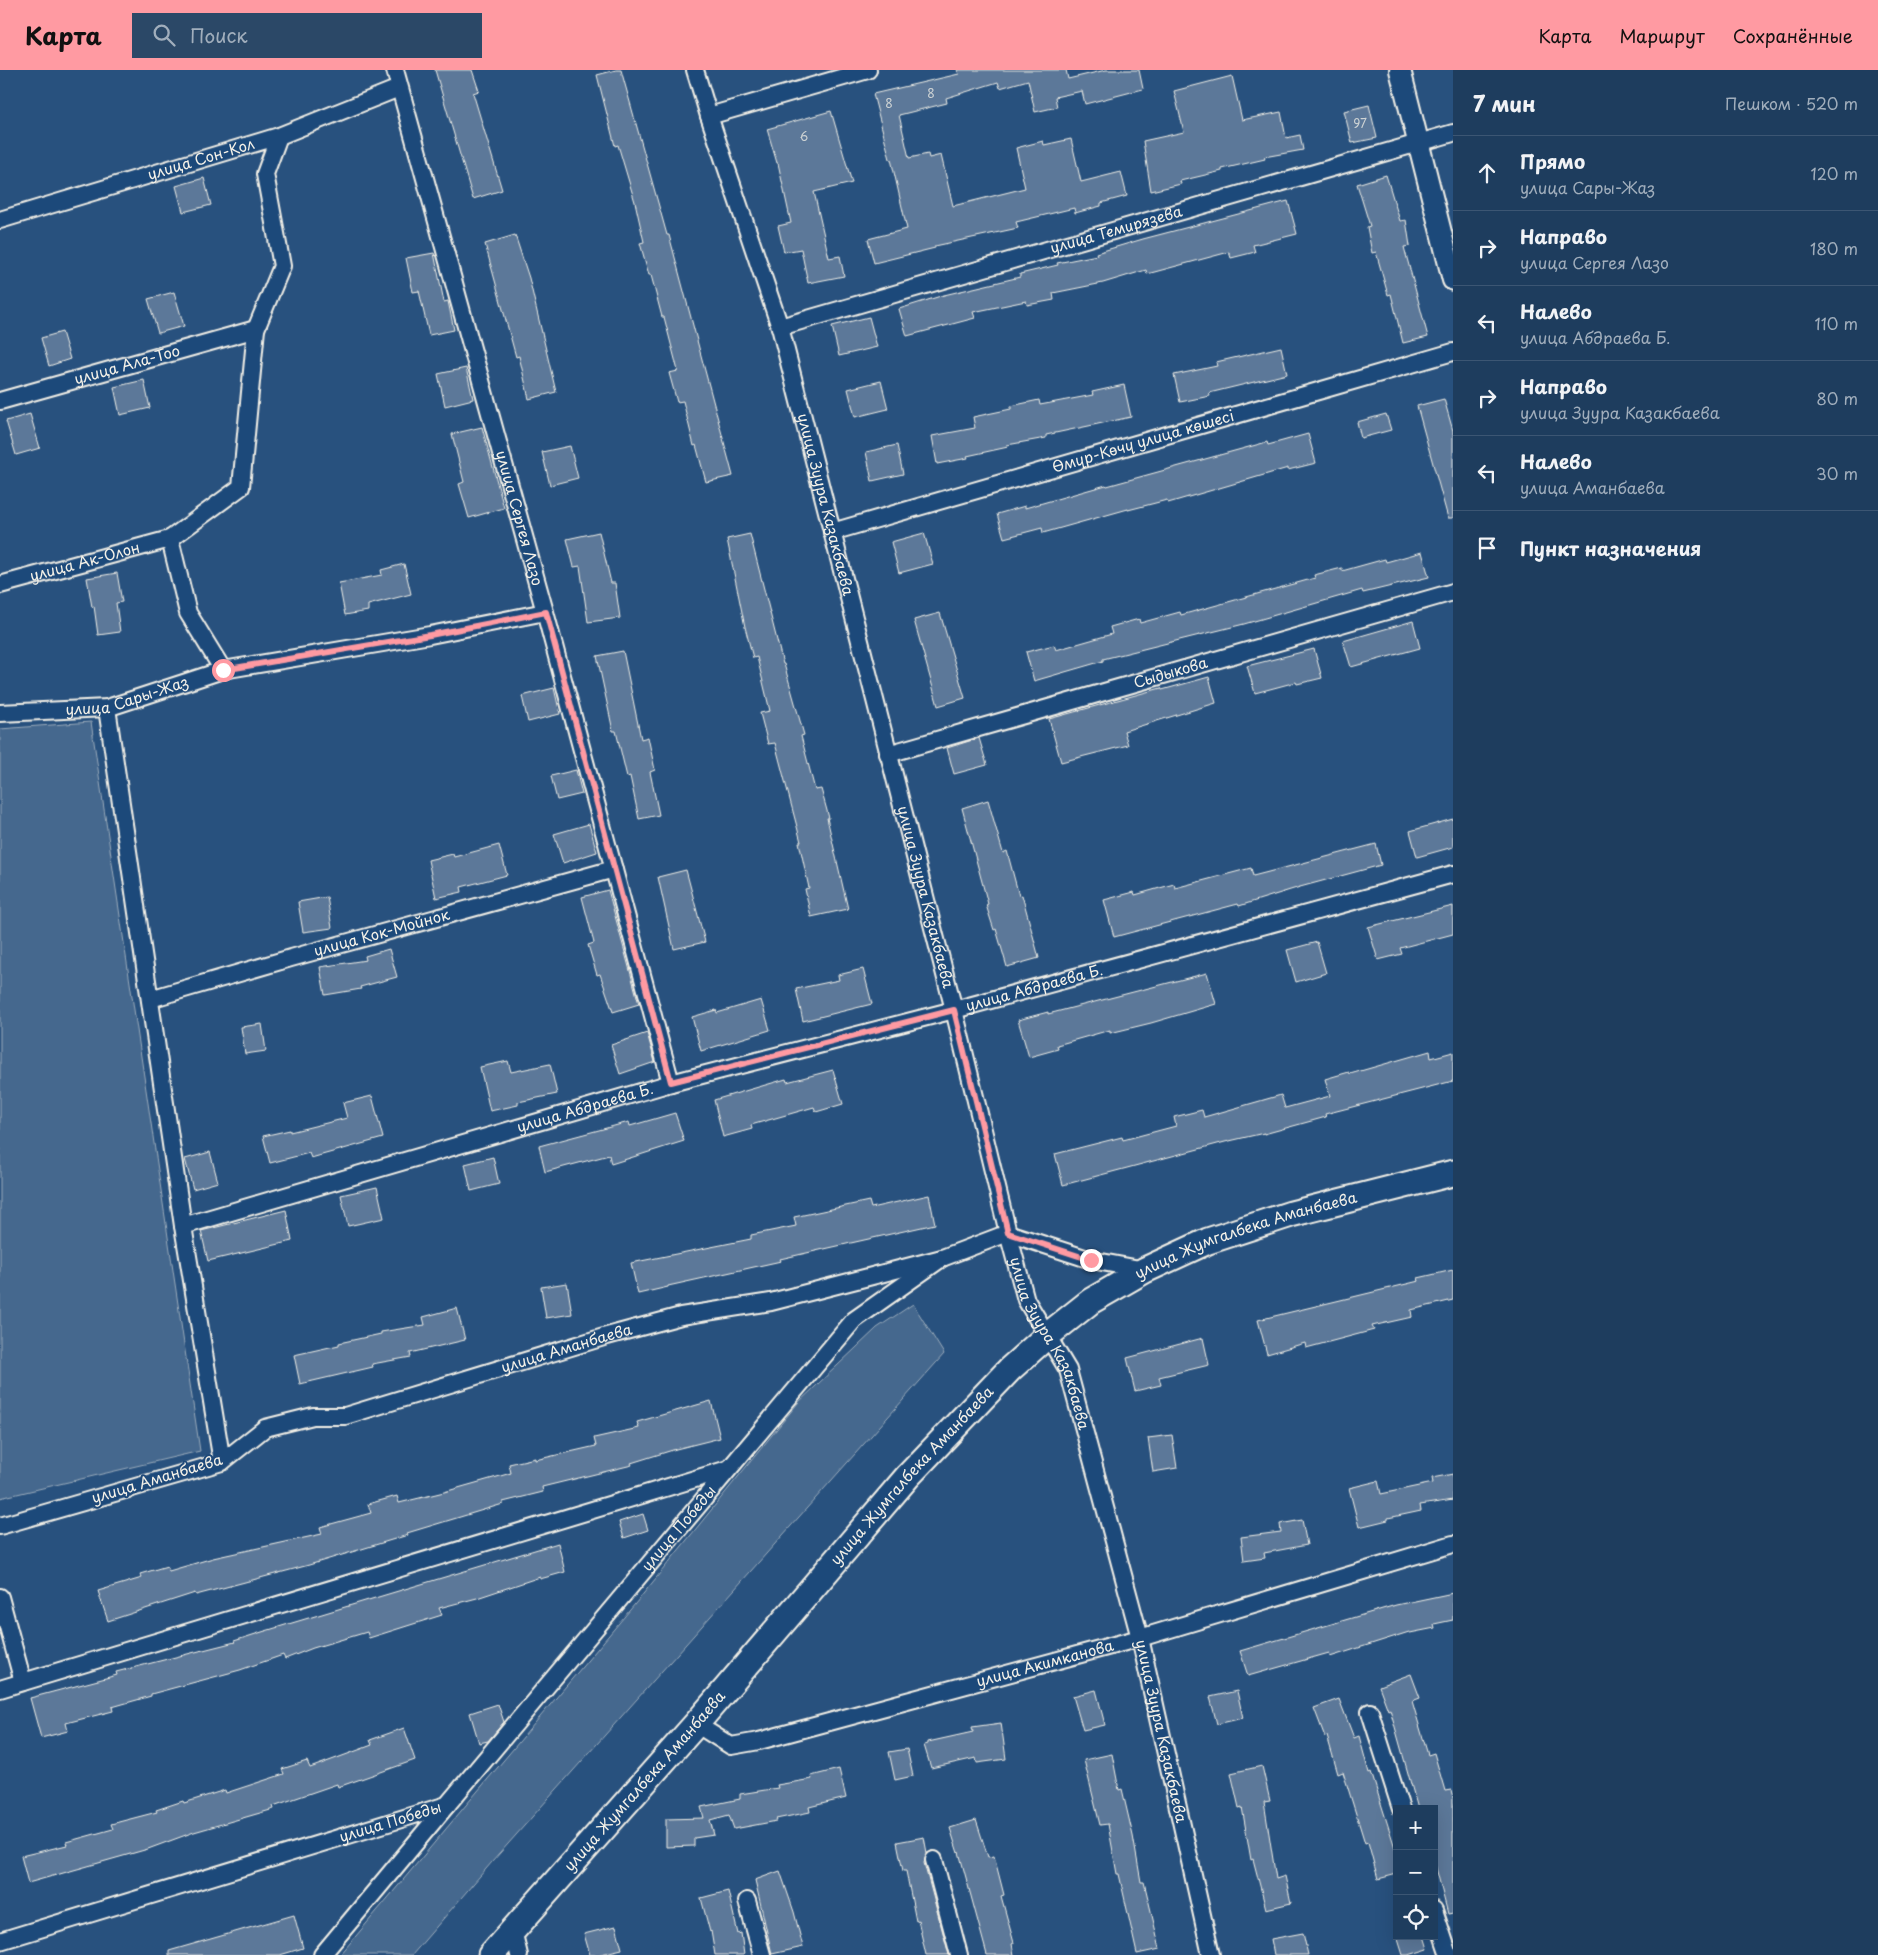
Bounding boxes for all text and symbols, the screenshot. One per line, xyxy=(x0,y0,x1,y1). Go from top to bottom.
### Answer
search box xyxy=(132,13,482,58)
text: Карта xyxy=(25,17,102,53)
icon: search xyxy=(150,21,178,49)
text: Поиск xyxy=(190,21,248,49)
text: Карта xyxy=(1539,22,1591,49)
text: Маршрут xyxy=(1619,22,1705,49)
text: Сохранённые xyxy=(1733,22,1853,49)
house number: 8 xyxy=(927,84,935,102)
text: 7 мин xyxy=(1473,87,1536,119)
text: Пешком · 520 m xyxy=(1725,91,1858,115)
house number: 8 xyxy=(885,94,893,112)
house number: 97 xyxy=(1353,114,1367,132)
house number: 6 xyxy=(800,127,808,145)
street label: улица Сон-Кол xyxy=(144,131,257,185)
text: Прямо xyxy=(1520,147,1585,175)
icon: ahead xyxy=(1473,159,1501,187)
text: 120 m xyxy=(1811,161,1858,185)
text: улица Сары-Жаз xyxy=(1520,175,1655,199)
street label: улица Темирязева xyxy=(1047,198,1185,259)
text: Направо xyxy=(1520,222,1607,250)
icon: right xyxy=(1473,234,1501,262)
text: 180 m xyxy=(1810,236,1858,260)
text: улица Сергея Лазо xyxy=(1520,250,1669,274)
text: Налево xyxy=(1520,297,1592,325)
icon: left xyxy=(1473,309,1501,337)
text: 110 m xyxy=(1815,311,1858,335)
text: улица Абдраева Б. xyxy=(1520,325,1671,349)
street label: улица Ала-Тоо xyxy=(71,338,182,390)
text: Направо xyxy=(1520,372,1607,400)
icon: right xyxy=(1473,384,1501,412)
text: 80 m xyxy=(1816,386,1858,410)
text: улица Зуура Казакбаева xyxy=(1520,400,1720,424)
street label: Өмүр-Көчү улица көшесі xyxy=(1049,403,1236,478)
street label: улица Зуура Казакбаева xyxy=(792,411,861,598)
street label: улица Сергея Лазо xyxy=(491,447,550,588)
text: Налево xyxy=(1520,447,1592,475)
icon: left xyxy=(1473,459,1501,487)
text: 30 m xyxy=(1816,461,1858,485)
text: улица Аманбаева xyxy=(1520,475,1665,499)
icon: arrive xyxy=(1473,534,1501,562)
text: Пункт назначения xyxy=(1520,534,1701,562)
street label: улица Ак-Олон xyxy=(27,535,142,586)
street label: Сыдыкова xyxy=(1130,650,1211,693)
route start xyxy=(212,659,235,682)
street label: улица Сары-Жаз xyxy=(65,669,191,720)
street label: улица Зуура Казакбаева xyxy=(892,803,961,991)
street label: улица Кок-Мойнок xyxy=(311,902,452,961)
street label: улица Абдраева Б. xyxy=(963,957,1105,1016)
street label: улица Абдраева Б. xyxy=(514,1076,656,1138)
street label: улица Жумгалбека Аманбаева xyxy=(1130,1185,1360,1284)
route end xyxy=(1080,1249,1103,1272)
street label: улица Зуура Казакбаева xyxy=(1005,1254,1097,1433)
street label: улица Аманбаева xyxy=(498,1317,635,1378)
street label: улица Жумгалбека Аманбаева xyxy=(824,1380,999,1569)
street label: улица Аманбаева xyxy=(88,1447,225,1508)
street label: улица Победы xyxy=(635,1480,721,1576)
street label: улица Акимканова xyxy=(973,1633,1116,1692)
street label: улица Зуура Казакбаева xyxy=(1131,1637,1194,1825)
street label: улица Жумгалбека Аманбаева xyxy=(557,1684,730,1876)
street label: улица Победы xyxy=(336,1794,444,1847)
map controls xyxy=(1393,1805,1438,1940)
button: + xyxy=(1393,1805,1438,1850)
button: − xyxy=(1393,1850,1438,1895)
button: locate xyxy=(1393,1895,1438,1940)

